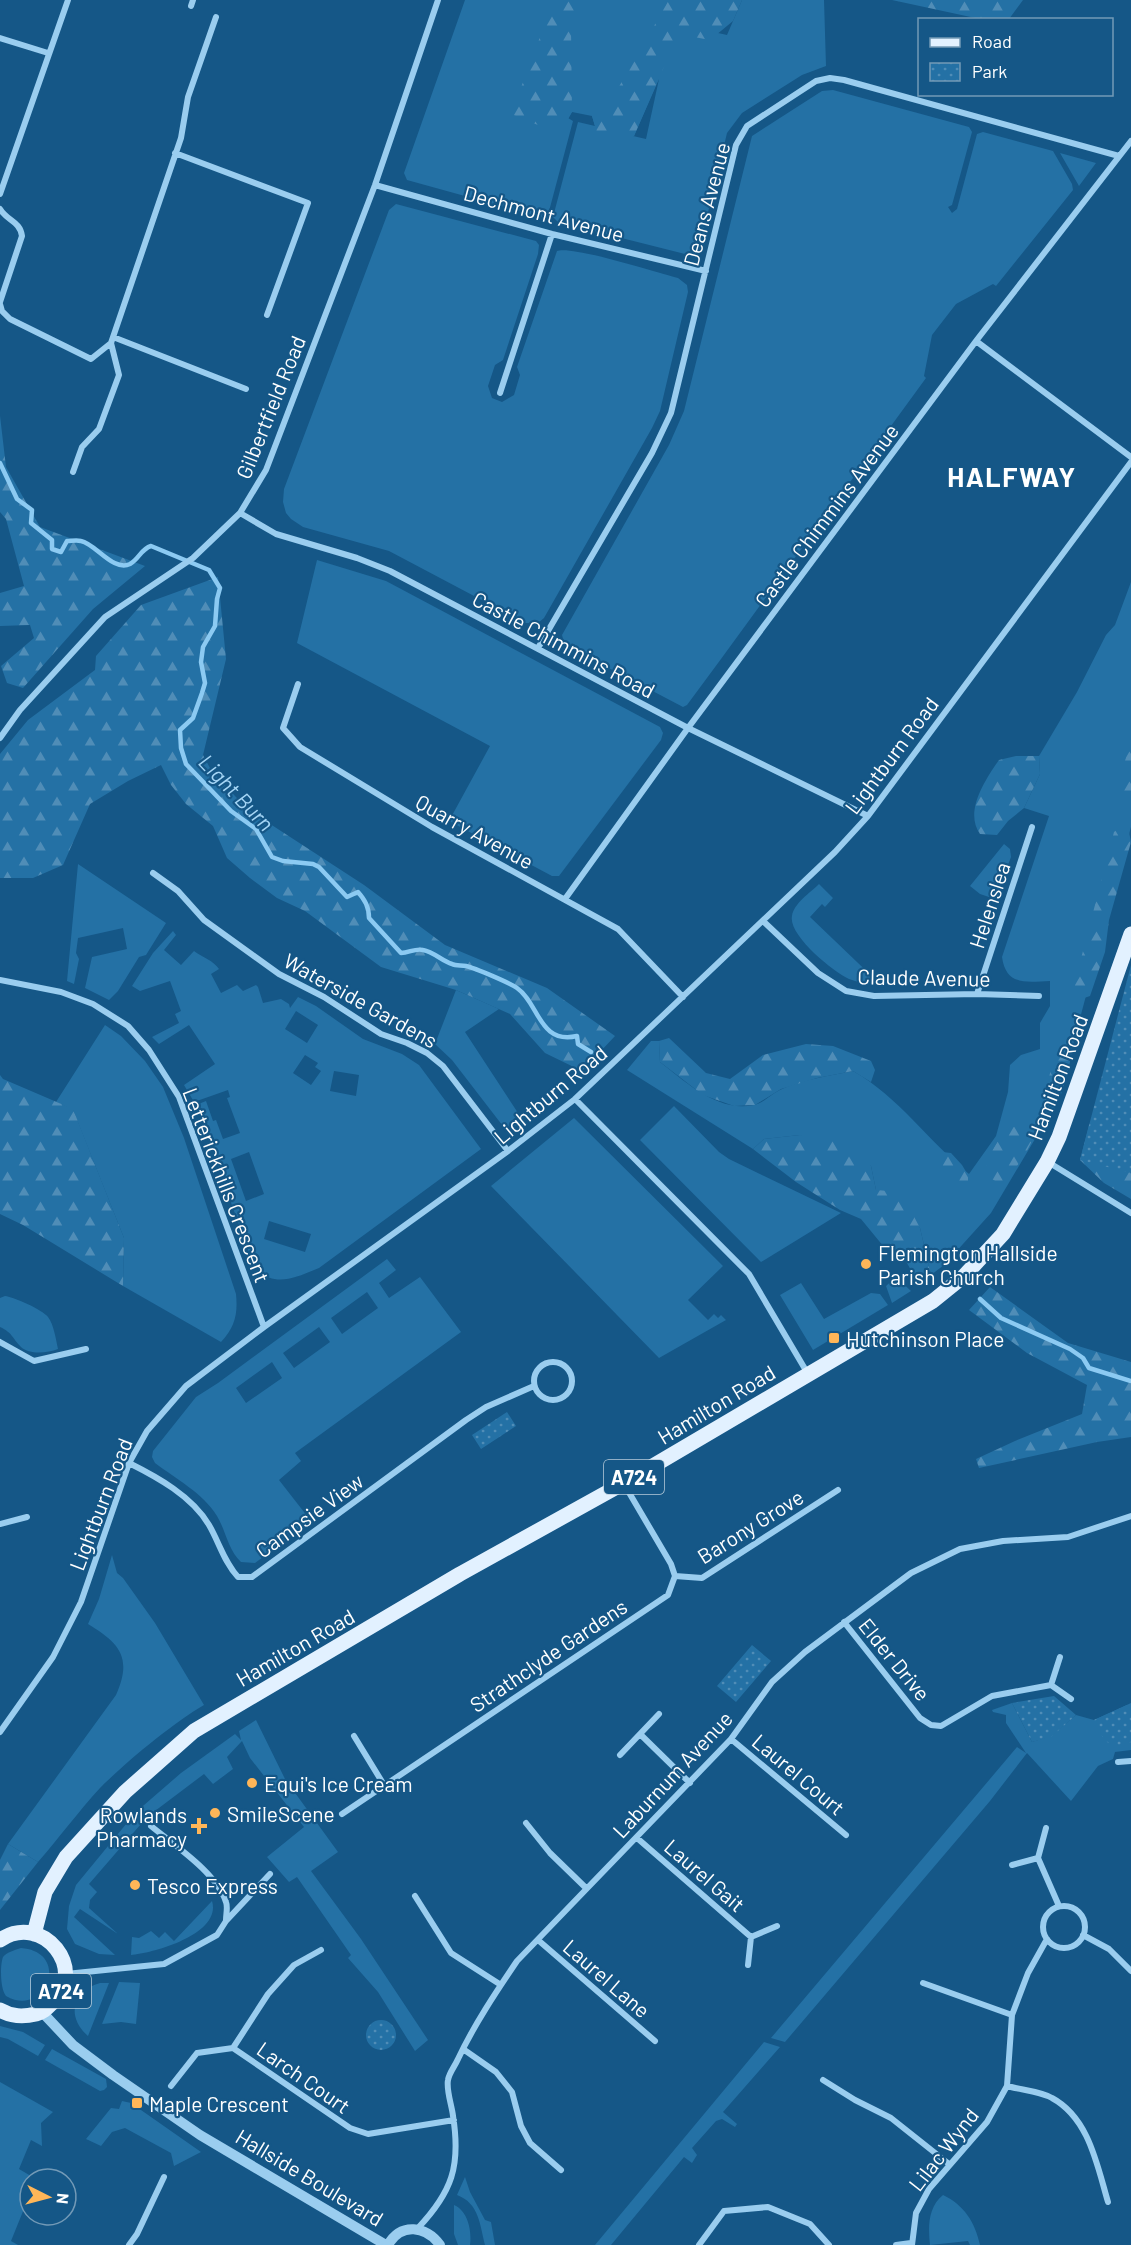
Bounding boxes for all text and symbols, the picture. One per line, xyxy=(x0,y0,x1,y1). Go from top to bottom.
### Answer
legend xyxy=(918,18,1113,96)
text: Road xyxy=(972,30,1012,52)
text: Park xyxy=(972,60,1007,82)
street label: Deans Avenue xyxy=(677,139,735,269)
street label: Dechmont Avenue xyxy=(461,180,627,246)
street label: Gilbertfield Road xyxy=(230,332,310,482)
street label: Castle Chimmins Avenue xyxy=(749,418,903,612)
district label: HALFWAY xyxy=(947,460,1077,492)
street label: Castle Chimmins Road xyxy=(469,585,659,703)
street label: Lightburn Road xyxy=(839,692,943,818)
water label: Light Burn xyxy=(194,748,280,836)
street label: Quarry Avenue xyxy=(412,788,538,874)
street label: Helenslea xyxy=(963,859,1015,951)
street label: Waterside Gardens xyxy=(280,947,442,1053)
street label: Claude Avenue xyxy=(857,963,991,991)
street label: Hamilton Road xyxy=(1022,1011,1092,1143)
street label: Lightburn Road xyxy=(488,1039,612,1149)
street label: Letterickhills Crescent xyxy=(178,1084,276,1286)
place label: Flemington Hallside Parish Church xyxy=(878,1240,1058,1289)
marker: Flemington Hallside Parish Church xyxy=(859,1257,873,1271)
place label: Hutchinson Place xyxy=(846,1326,1004,1351)
marker: Hutchinson Place xyxy=(827,1331,841,1345)
street label: Hamilton Road xyxy=(653,1359,779,1449)
street label: Lightburn Road xyxy=(63,1434,137,1574)
road number: A724 xyxy=(604,1460,664,1494)
street label: Campsie View xyxy=(250,1468,368,1562)
street label: Barony Grove xyxy=(692,1484,808,1568)
street label: Strathclyde Gardens xyxy=(465,1593,631,1717)
street label: Hamilton Road xyxy=(231,1603,359,1691)
street label: Elder Drive xyxy=(854,1613,936,1705)
street label: Laburnum Avenue xyxy=(607,1706,737,1842)
street label: Laurel Court xyxy=(748,1728,850,1820)
place label: Equi's Ice Cream xyxy=(264,1771,413,1796)
marker: Equi's Ice Cream xyxy=(245,1776,259,1790)
place label: SmileScene xyxy=(227,1801,335,1826)
place label: Rowlands Pharmacy xyxy=(96,1802,187,1851)
marker: SmileScene xyxy=(208,1806,222,1820)
marker: Rowlands Pharmacy xyxy=(192,1819,206,1833)
street label: Laurel Gait xyxy=(660,1833,750,1917)
place label: Tesco Express xyxy=(147,1873,278,1898)
marker: Tesco Express xyxy=(128,1878,142,1892)
street label: Laurel Lane xyxy=(559,1934,655,2022)
road number: A724 xyxy=(31,1974,91,2008)
street label: Larch Court xyxy=(253,2036,355,2118)
place label: Maple Crescent xyxy=(149,2091,289,2116)
marker: Maple Crescent xyxy=(130,2096,144,2110)
street label: Lilac Wynd xyxy=(903,2102,983,2196)
street label: Hallside Boulevard xyxy=(232,2123,388,2231)
north arrow xyxy=(18,2167,78,2227)
text: N xyxy=(53,2192,73,2205)

